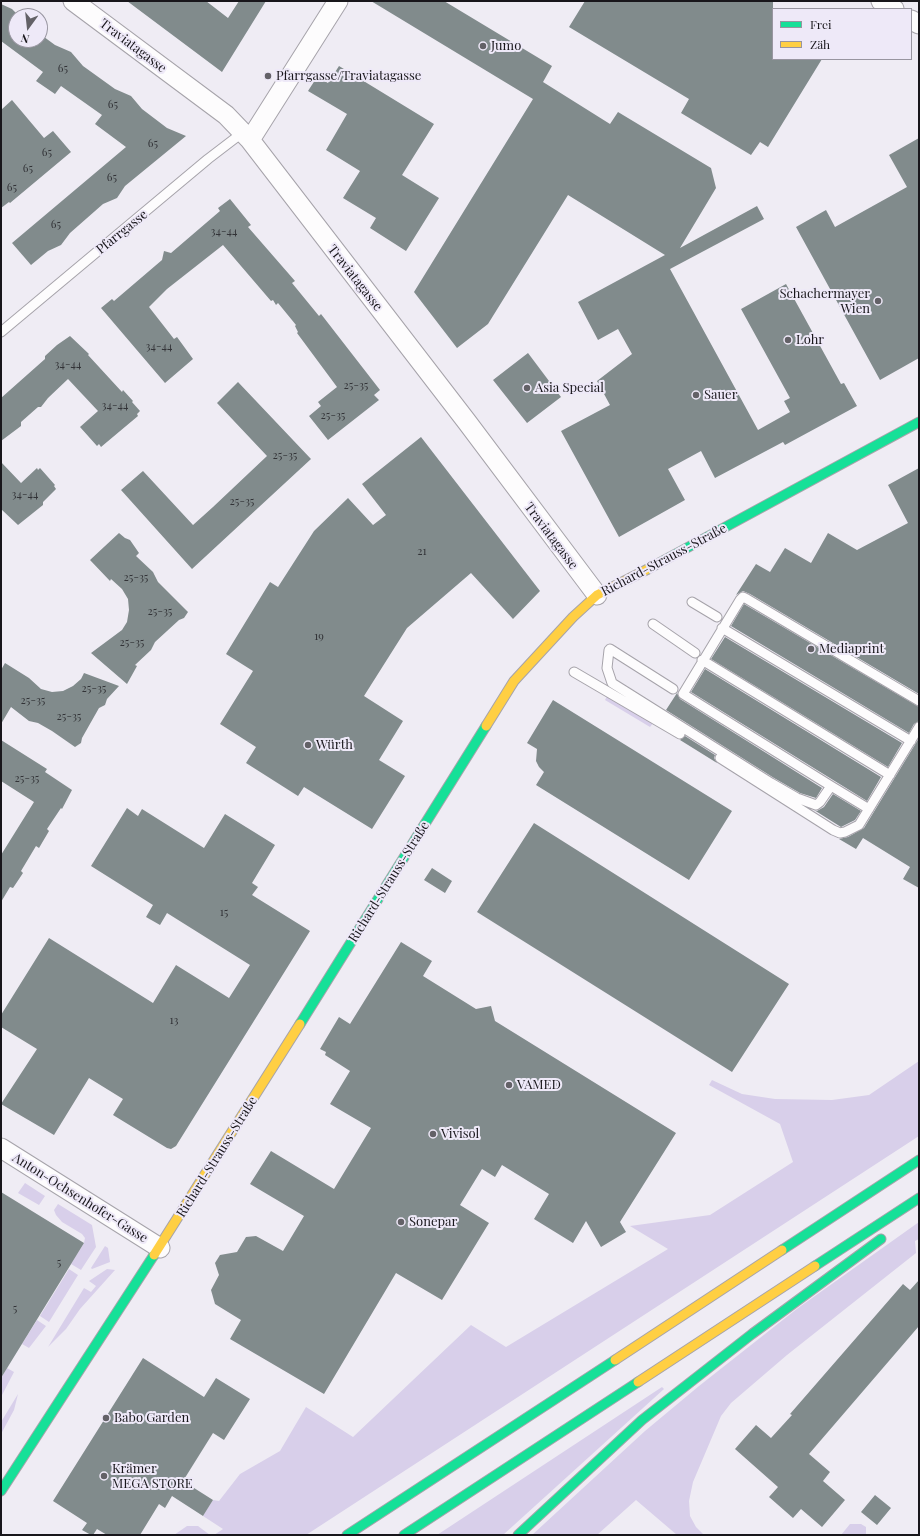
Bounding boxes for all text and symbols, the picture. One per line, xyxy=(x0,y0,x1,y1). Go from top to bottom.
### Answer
north arrow xyxy=(8,8,48,48)
legend xyxy=(772,8,912,60)
street label: Traviatagasse xyxy=(97,16,169,76)
text: Frei xyxy=(810,16,832,32)
text: N xyxy=(19,31,31,47)
text: Zäh xyxy=(810,36,830,52)
place label: Jumo xyxy=(491,38,521,54)
marker: Jumo xyxy=(478,41,488,51)
house number: 65 xyxy=(58,62,68,76)
place label: Pfarrgasse/Traviatagasse xyxy=(276,68,421,84)
marker: Pfarrgasse/Traviatagasse xyxy=(263,71,273,81)
house number: 65 xyxy=(108,98,118,112)
house number: 65 xyxy=(148,137,158,151)
house number: 65 xyxy=(42,146,52,160)
house number: 65 xyxy=(23,162,33,176)
house number: 65 xyxy=(107,171,117,185)
house number: 65 xyxy=(7,181,17,195)
street label: Pfarrgasse xyxy=(93,207,151,257)
house number: 65 xyxy=(51,218,61,232)
house number: 34-44 xyxy=(211,225,237,239)
street label: Traviatagasse xyxy=(324,242,386,314)
place label: Schachermayer Wien xyxy=(779,286,870,317)
marker: Schachermayer Wien xyxy=(873,296,883,306)
place label: Lohr xyxy=(796,332,824,348)
marker: Lohr xyxy=(783,335,793,345)
house number: 34-44 xyxy=(146,340,172,354)
house number: 34-44 xyxy=(55,358,81,372)
house number: 25-35 xyxy=(344,379,368,393)
place label: Asia Special xyxy=(535,380,604,396)
marker: Asia Special xyxy=(522,383,532,393)
place label: Sauer xyxy=(704,387,737,403)
marker: Sauer xyxy=(691,390,701,400)
house number: 34-44 xyxy=(102,399,128,413)
house number: 25-35 xyxy=(321,409,345,423)
house number: 25-35 xyxy=(273,449,297,463)
house number: 34-44 xyxy=(12,488,38,502)
house number: 25-35 xyxy=(230,495,254,509)
street label: Traviatagasse xyxy=(521,500,581,572)
street label: Richard-Strauss-Straße xyxy=(599,520,729,600)
house number: 21 xyxy=(417,545,427,559)
house number: 25-35 xyxy=(124,571,148,585)
house number: 25-35 xyxy=(148,605,172,619)
house number: 19 xyxy=(314,630,324,644)
house number: 25-35 xyxy=(120,636,144,650)
place label: Mediaprint xyxy=(819,641,884,657)
marker: Mediaprint xyxy=(806,644,816,654)
house number: 25-35 xyxy=(82,682,106,696)
house number: 25-35 xyxy=(21,694,45,708)
house number: 25-35 xyxy=(57,710,81,724)
place label: Würth xyxy=(316,737,353,753)
marker: Würth xyxy=(303,740,313,750)
house number: 25-35 xyxy=(15,772,39,786)
street label: Richard-Strauss-Straße xyxy=(345,819,433,945)
house number: 15 xyxy=(220,906,228,920)
house number: 13 xyxy=(170,1014,178,1028)
place label: VAMED xyxy=(517,1077,561,1093)
marker: VAMED xyxy=(504,1080,514,1090)
street label: Richard-Strauss-Straße xyxy=(173,1094,261,1220)
place label: Vivisol xyxy=(441,1126,479,1142)
marker: Vivisol xyxy=(428,1129,438,1139)
street label: Anton-Ochsenhofer-Gasse xyxy=(9,1150,151,1246)
place label: Sonepar xyxy=(409,1214,457,1230)
marker: Sonepar xyxy=(396,1217,406,1227)
house number: 5 xyxy=(57,1256,61,1270)
house number: 5 xyxy=(13,1302,17,1316)
place label: Babo Garden xyxy=(114,1410,189,1426)
marker: Babo Garden xyxy=(101,1413,111,1423)
place label: Krämer MEGA STORE xyxy=(112,1461,193,1492)
marker: Krämer MEGA STORE xyxy=(99,1471,109,1481)

